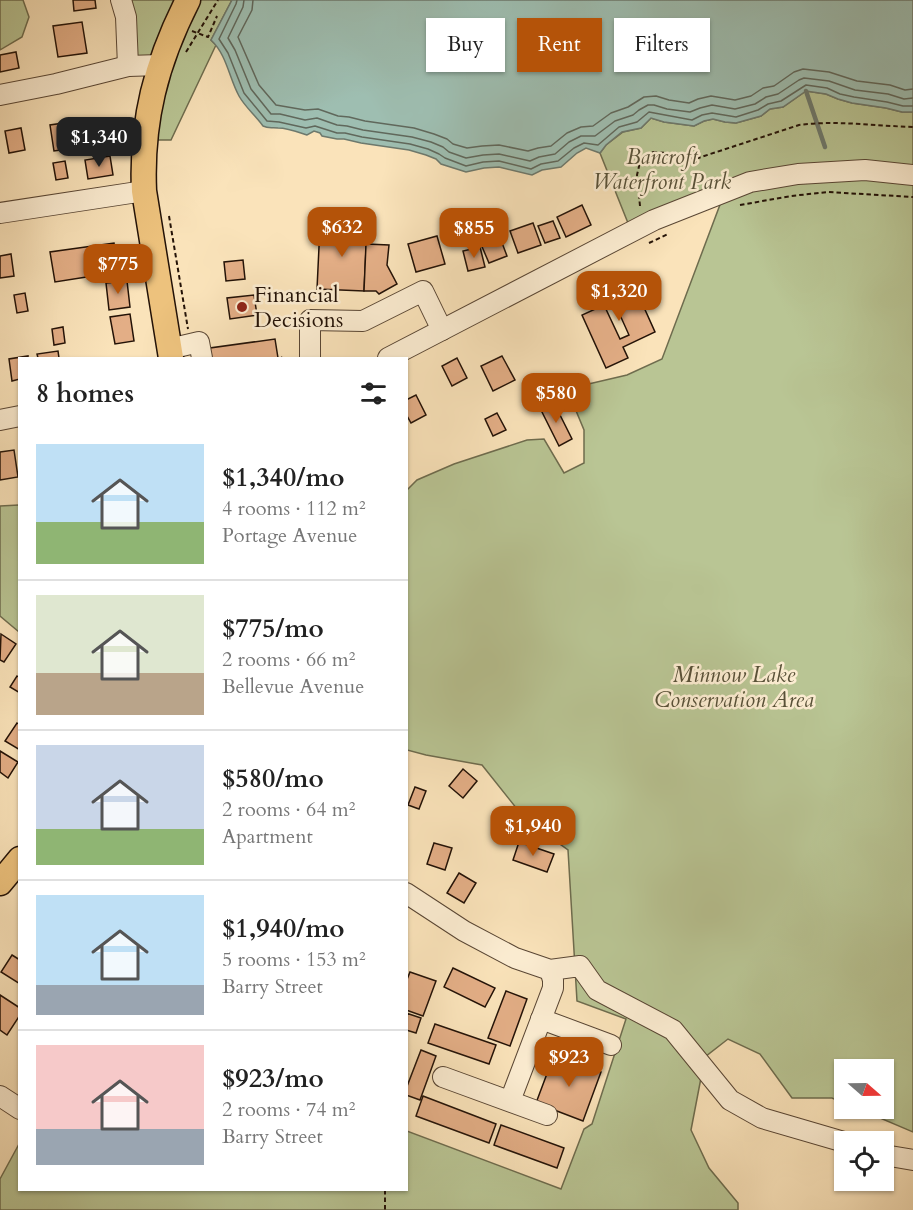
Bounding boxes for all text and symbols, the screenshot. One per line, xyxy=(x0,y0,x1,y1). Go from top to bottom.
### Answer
chip: Buy xyxy=(426,18,505,72)
chip: Rent xyxy=(517,18,602,72)
chip: Filters xyxy=(614,18,710,72)
pin: $1,340 xyxy=(50,117,148,168)
text: $1,340 xyxy=(70,123,128,150)
park label: Bancroft Waterfront Park xyxy=(593,142,731,197)
pin: $632 xyxy=(306,207,378,258)
pin: $855 xyxy=(438,208,510,259)
text: $632 xyxy=(322,213,362,240)
text: $855 xyxy=(454,214,494,241)
pin: $775 xyxy=(82,244,154,295)
text: $775 xyxy=(98,250,138,277)
pin: $1,320 xyxy=(570,271,668,322)
text: $1,320 xyxy=(590,277,648,304)
place label: Financial Decisions xyxy=(254,280,343,335)
marker: Financial Decisions xyxy=(235,300,249,314)
pin: $580 xyxy=(520,373,592,424)
text: 8 homes xyxy=(36,376,134,411)
icon: filters xyxy=(357,377,390,410)
text: $580 xyxy=(536,379,576,406)
text: $1,340/mo xyxy=(222,460,345,495)
icon: home xyxy=(84,468,156,540)
text: 4 rooms · 112 m² xyxy=(222,495,366,522)
text: Portage Avenue xyxy=(222,522,357,549)
text: $775/mo xyxy=(222,611,324,646)
icon: home xyxy=(84,619,156,691)
text: 2 rooms · 66 m² xyxy=(222,646,355,673)
park label: Minnow Lake Conservation Area xyxy=(654,660,814,715)
text: Bellevue Avenue xyxy=(222,673,364,700)
text: $580/mo xyxy=(222,761,324,796)
icon: home xyxy=(84,769,156,841)
text: 2 rooms · 64 m² xyxy=(222,796,355,823)
pin: $1,940 xyxy=(484,806,582,857)
text: $1,940 xyxy=(504,812,562,839)
text: Apartment xyxy=(222,823,313,850)
text: $1,940/mo xyxy=(222,911,345,946)
icon: home xyxy=(84,919,156,991)
text: 5 rooms · 153 m² xyxy=(222,946,366,973)
text: Barry Street xyxy=(222,973,323,1000)
pin: $923 xyxy=(533,1037,605,1088)
text: $923 xyxy=(549,1043,589,1070)
north arrow xyxy=(834,1059,894,1119)
map controls xyxy=(834,1059,894,1191)
text: $923/mo xyxy=(222,1061,324,1096)
icon: home xyxy=(84,1069,156,1141)
text: 2 rooms · 74 m² xyxy=(222,1096,355,1123)
text: Barry Street xyxy=(222,1123,323,1150)
button: locate xyxy=(834,1131,894,1191)

